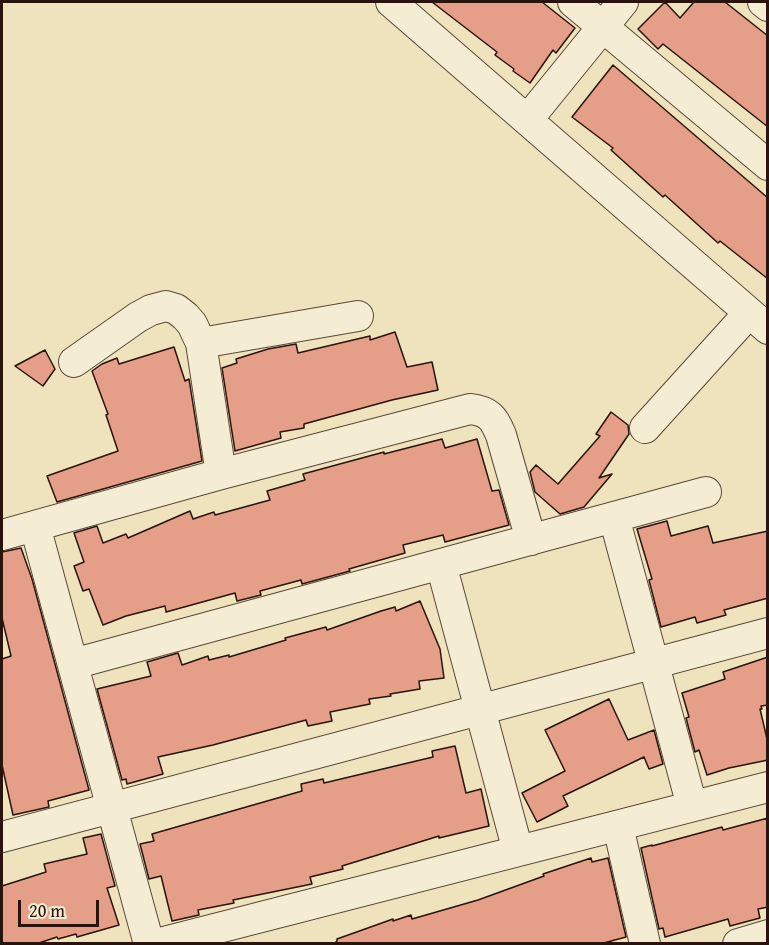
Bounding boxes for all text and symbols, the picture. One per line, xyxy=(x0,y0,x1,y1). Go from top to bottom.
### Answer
scale bar xyxy=(21,888,102,926)
text: 20 m xyxy=(29,897,65,924)

